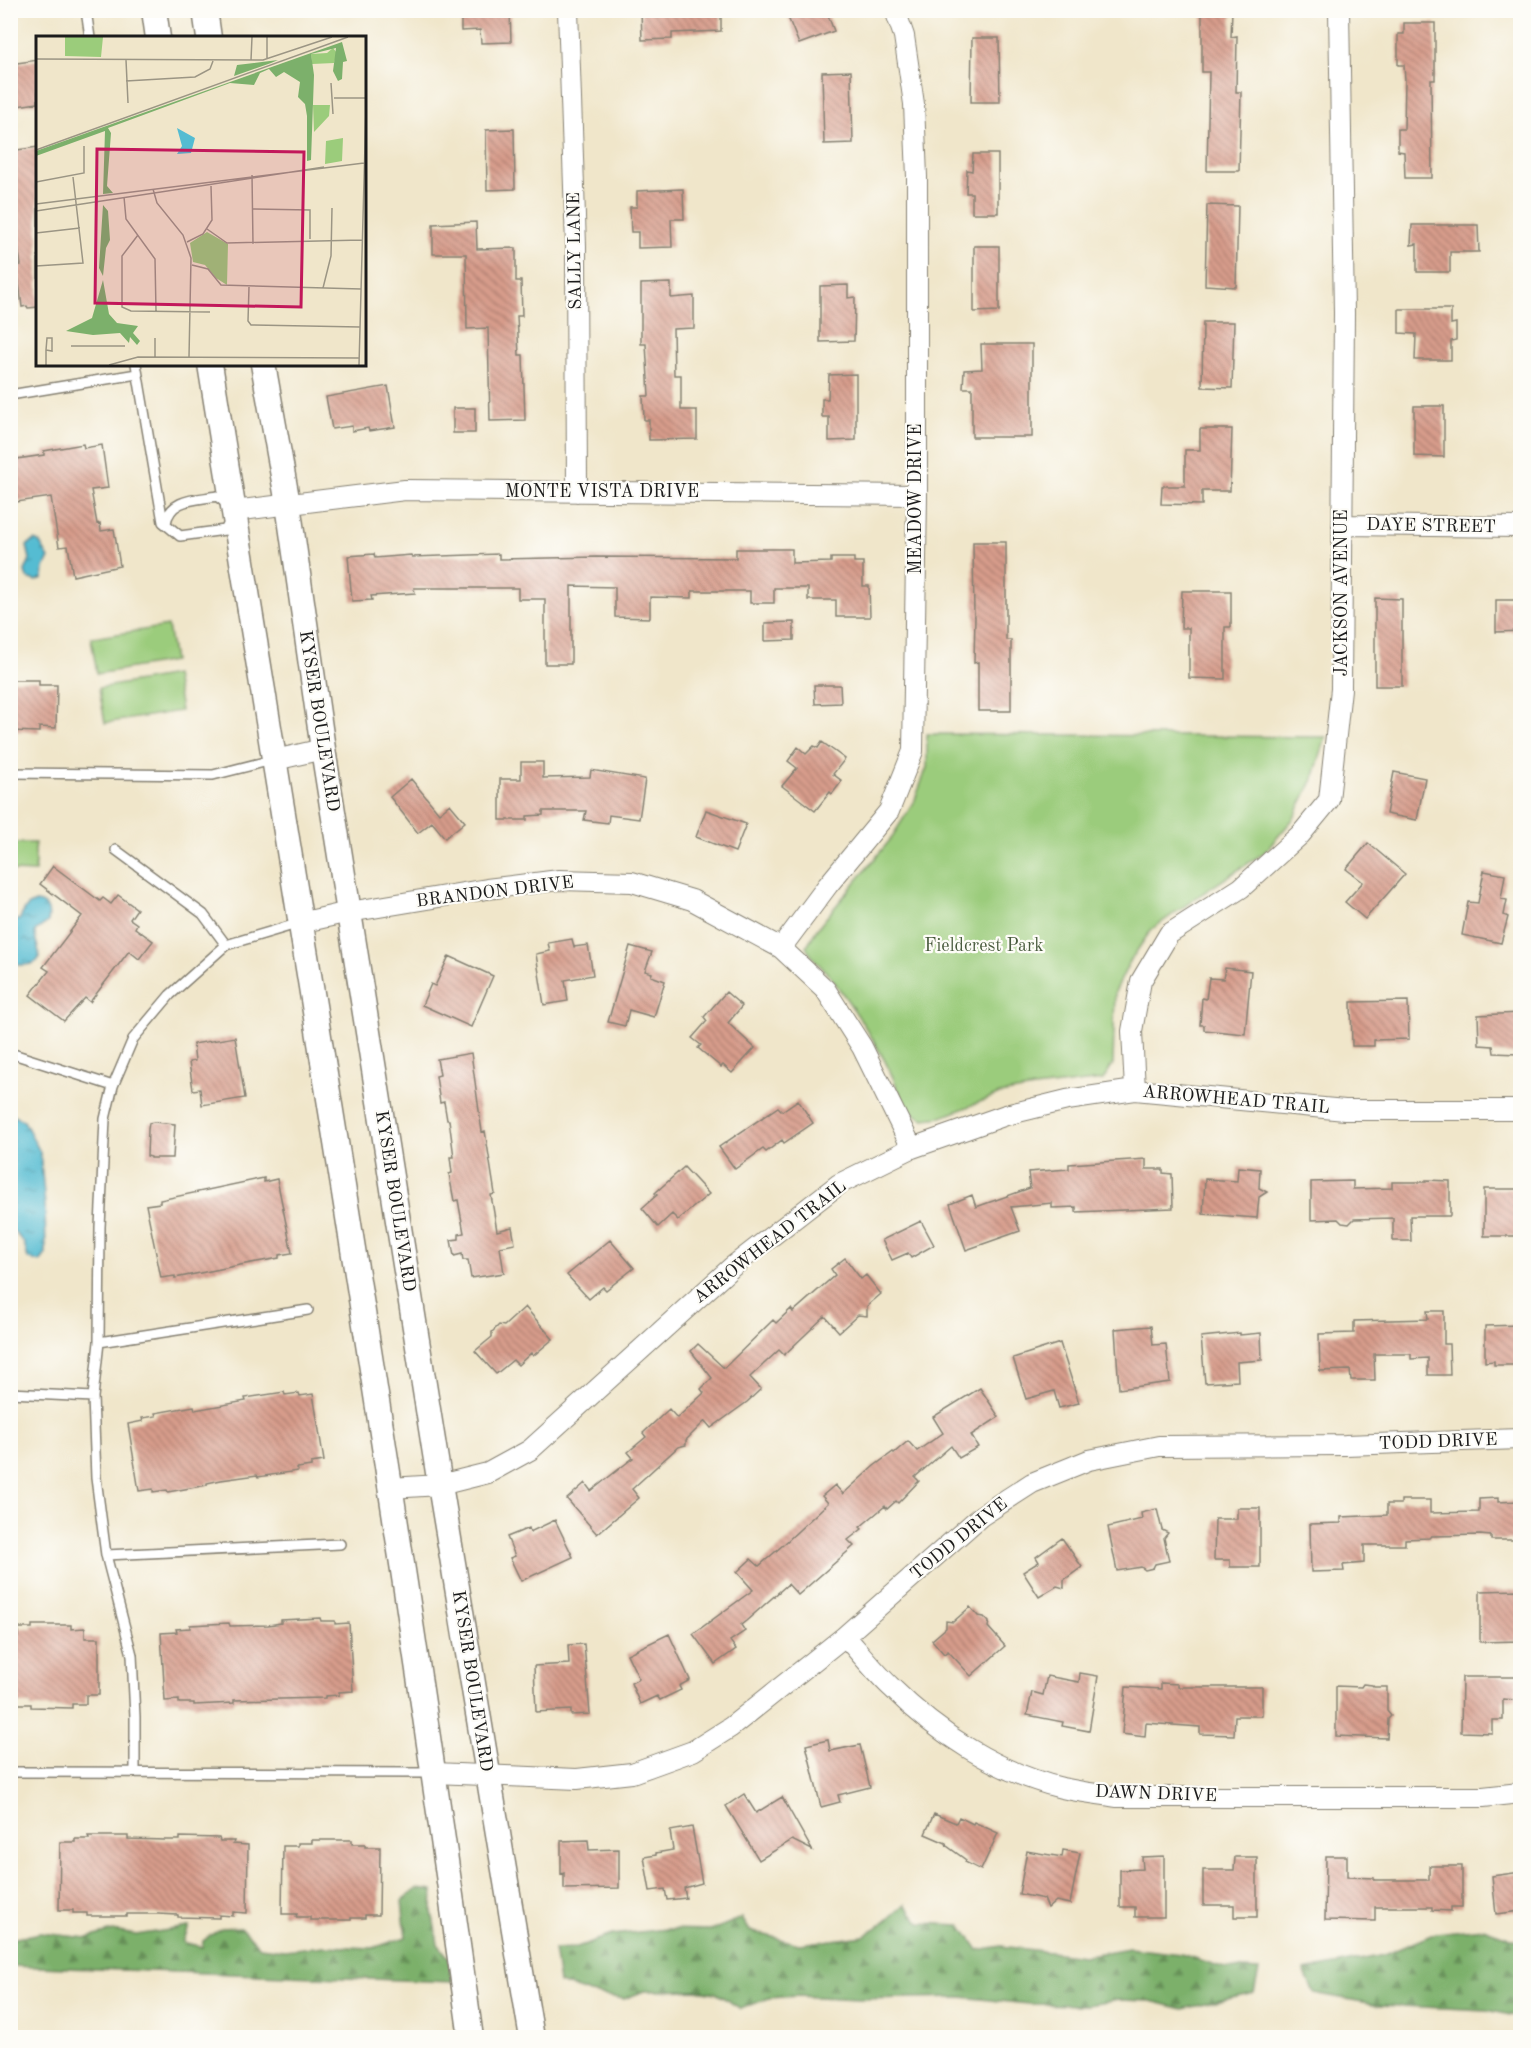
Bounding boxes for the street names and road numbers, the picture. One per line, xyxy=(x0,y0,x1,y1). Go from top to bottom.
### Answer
street label: SALLY LANE xyxy=(565,192,585,310)
street label: MEADOW DRIVE xyxy=(907,423,925,575)
street label: MONTE VISTA DRIVE xyxy=(505,483,699,501)
street label: JACKSON AVENUE xyxy=(1333,509,1351,677)
street label: DAYE STREET xyxy=(1366,516,1496,536)
street label: KYSER BOULEVARD xyxy=(296,629,342,813)
street label: BRANDON DRIVE xyxy=(415,873,575,911)
street label: ARROWHEAD TRAIL xyxy=(1142,1083,1330,1117)
street label: KYSER BOULEVARD xyxy=(372,1109,418,1293)
street label: ARROWHEAD TRAIL xyxy=(690,1177,850,1307)
street label: TODD DRIVE xyxy=(1378,1431,1498,1453)
street label: TODD DRIVE xyxy=(907,1495,1011,1583)
street label: KYSER BOULEVARD xyxy=(449,1589,495,1773)
street label: DAWN DRIVE xyxy=(1095,1783,1217,1805)

